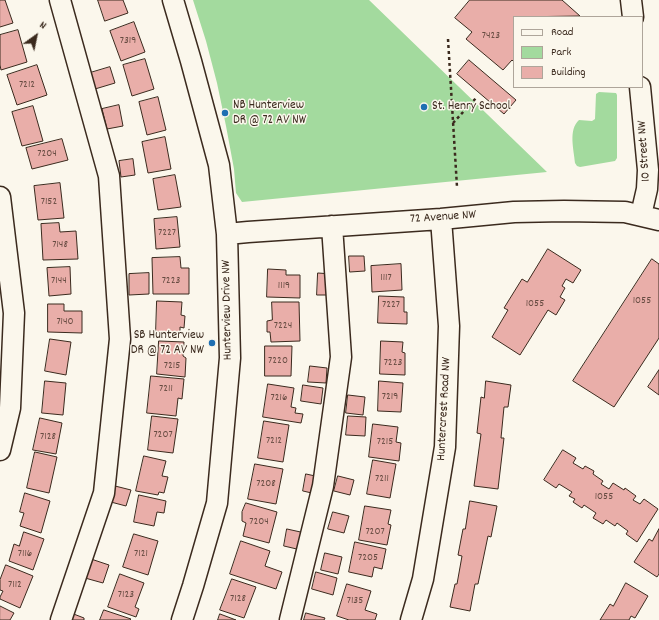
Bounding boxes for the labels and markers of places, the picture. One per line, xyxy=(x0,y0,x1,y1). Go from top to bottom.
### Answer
place label: NB Hunterview DR @ 72 AV NW xyxy=(233,98,306,129)
place label: St. Henry School xyxy=(432,99,511,115)
marker: St. Henry School xyxy=(419,102,429,112)
marker: NB Hunterview DR @ 72 AV NW xyxy=(220,108,230,118)
place label: SB Hunterview DR @ 72 AV NW xyxy=(131,328,204,359)
marker: SB Hunterview DR @ 72 AV NW xyxy=(207,338,217,348)

